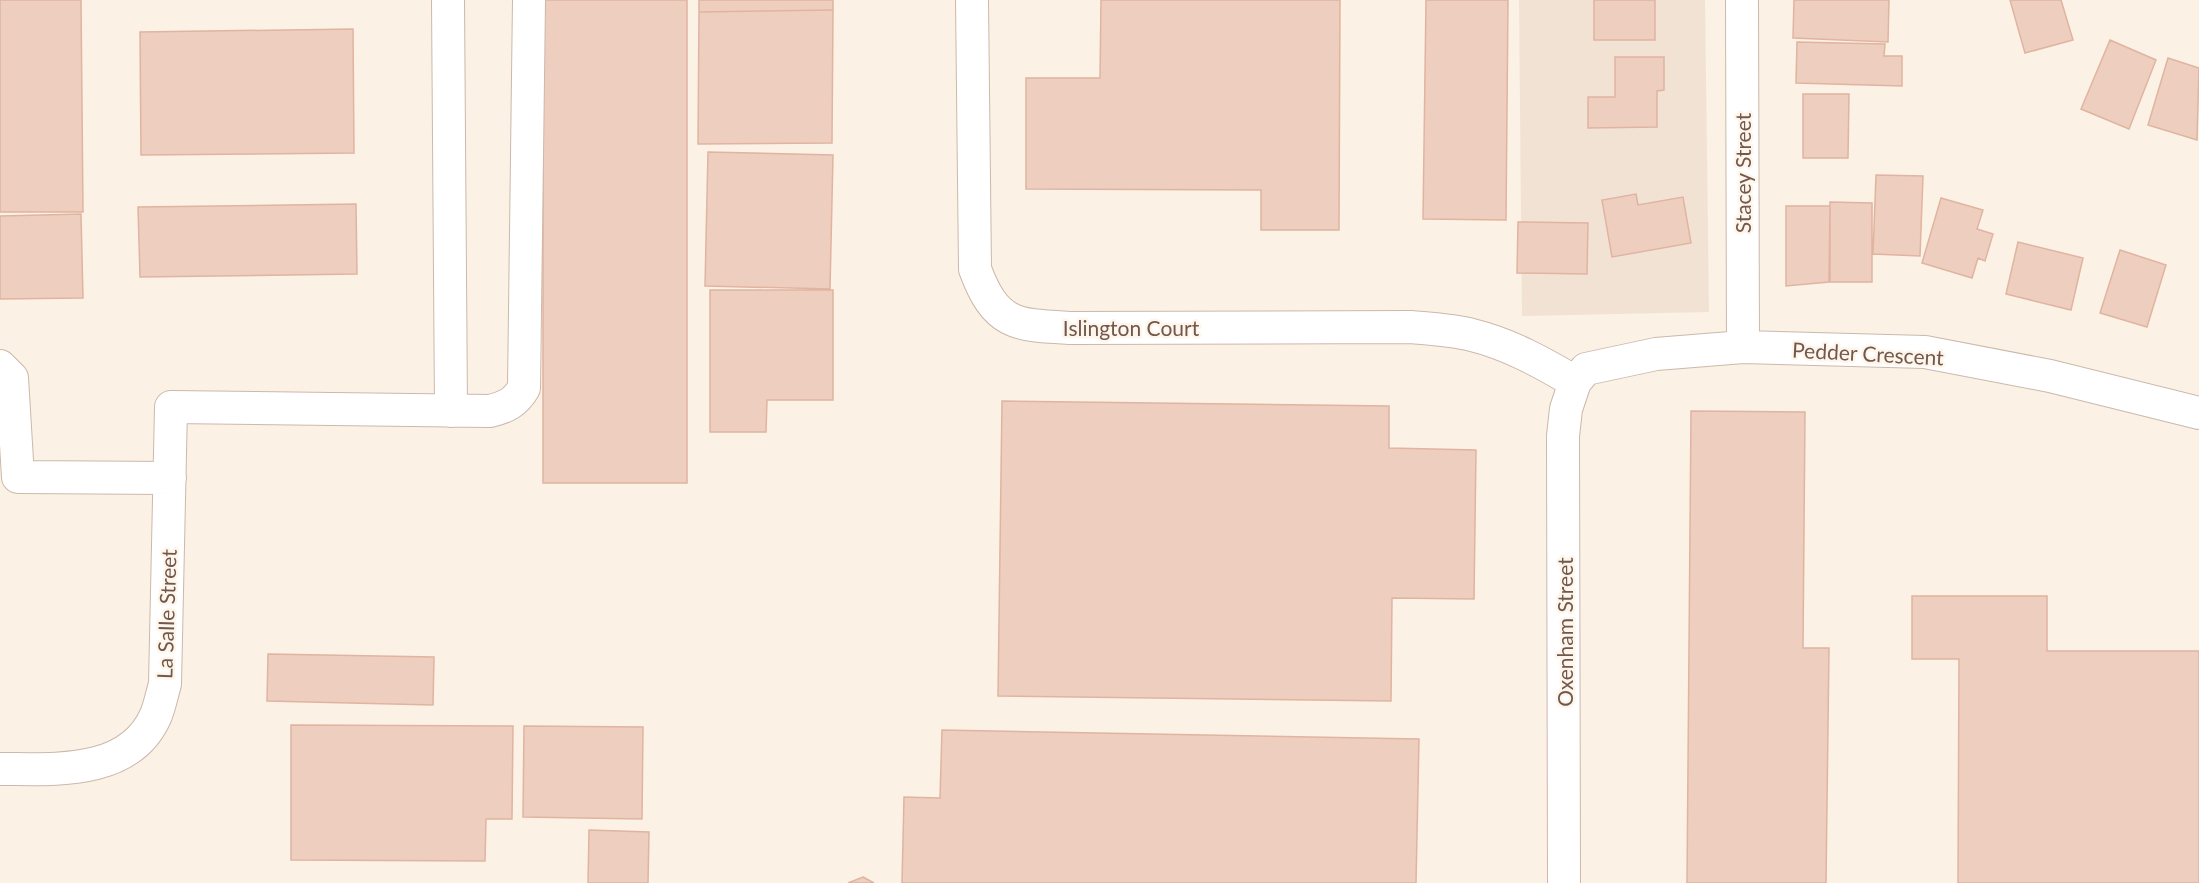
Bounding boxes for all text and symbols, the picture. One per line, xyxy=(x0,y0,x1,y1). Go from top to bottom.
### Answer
street label: Stacey Street xyxy=(1730,112,1755,233)
street label: Islington Court xyxy=(1063,315,1200,340)
street label: Pedder Crescent xyxy=(1792,337,1945,369)
street label: La Salle Street xyxy=(151,548,181,679)
street label: Oxenham Street xyxy=(1552,557,1577,707)

